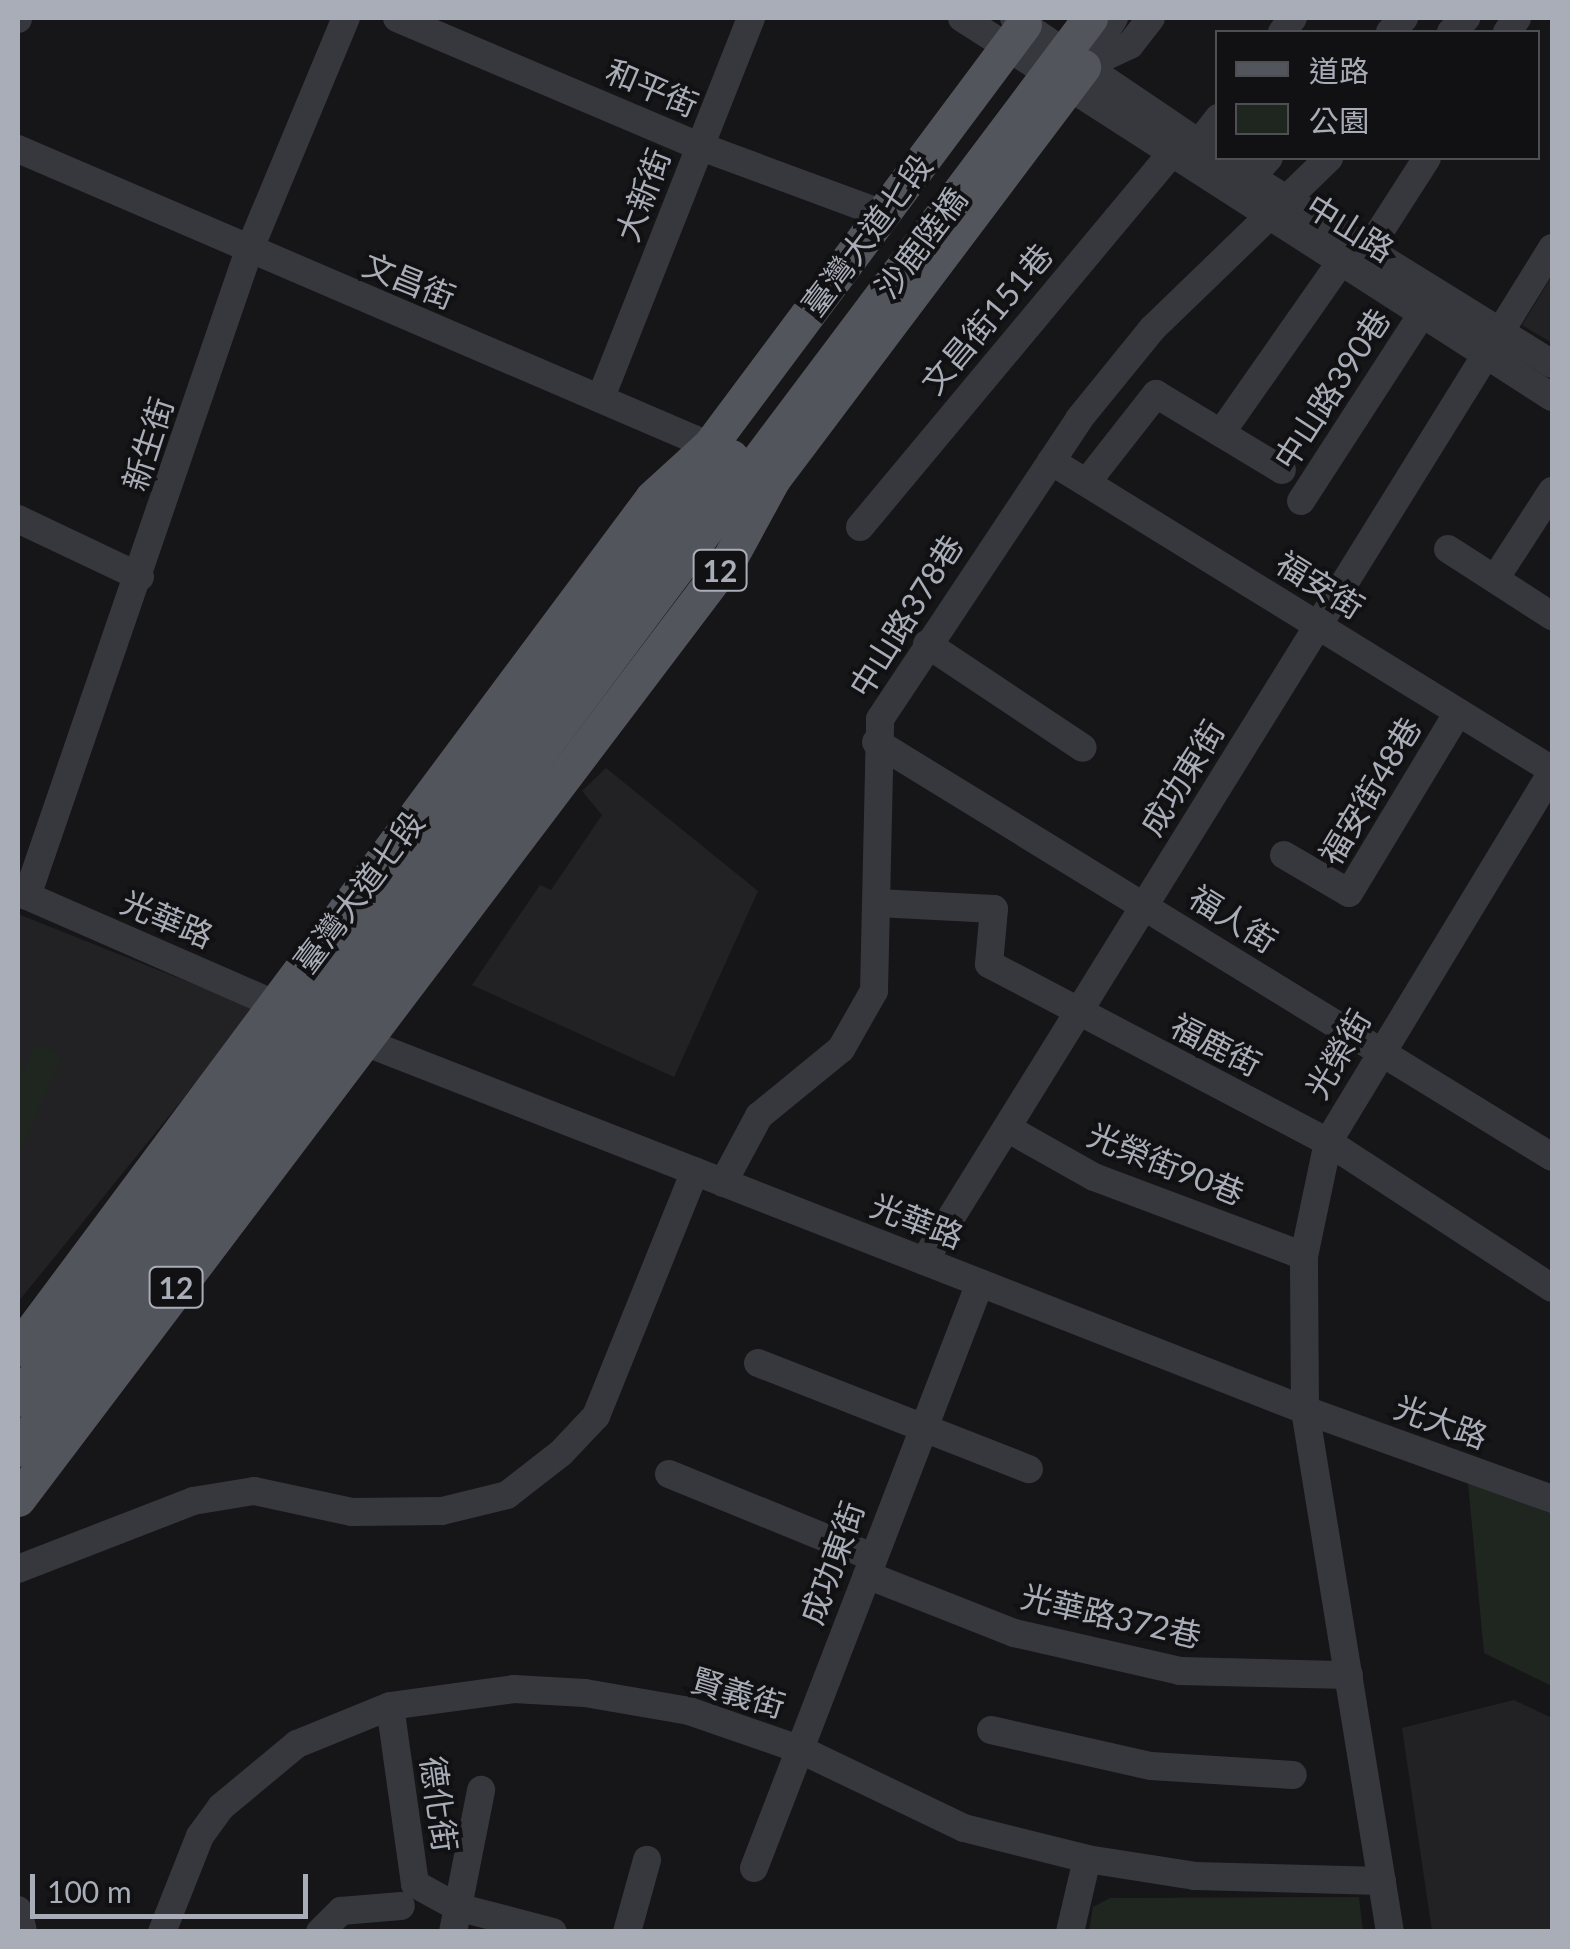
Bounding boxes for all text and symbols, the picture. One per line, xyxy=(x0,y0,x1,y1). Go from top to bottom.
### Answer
legend xyxy=(1215,30,1540,160)
street label: 和平街 xyxy=(600,52,704,124)
text: 道路 xyxy=(1309,52,1369,88)
text: 公園 xyxy=(1309,102,1369,138)
street label: 大新街 xyxy=(608,143,678,247)
street label: 臺灣大道七段 xyxy=(794,147,940,323)
street label: 沙鹿陸橋 xyxy=(867,180,975,306)
street label: 中山路 xyxy=(1299,186,1401,270)
street label: 文昌街151巷 xyxy=(913,236,1061,402)
street label: 文昌街 xyxy=(357,245,461,317)
street label: 中山路390巷 xyxy=(1266,302,1398,476)
street label: 新生街 xyxy=(115,392,181,496)
street label: 中山路378巷 xyxy=(841,528,971,704)
street label: 福安街 xyxy=(1269,543,1371,627)
road number: 12 xyxy=(692,545,748,595)
street label: 福安街48巷 xyxy=(1311,710,1429,872)
street label: 成功東街 xyxy=(1132,714,1232,842)
street label: 臺灣大道七段 xyxy=(286,804,432,980)
street label: 福人街 xyxy=(1182,877,1284,961)
street label: 光華路 xyxy=(115,883,219,955)
street label: 光榮街 xyxy=(1297,1003,1379,1105)
street label: 福鹿街 xyxy=(1165,1006,1267,1084)
street label: 光榮街90巷 xyxy=(1082,1115,1250,1213)
street label: 光華路 xyxy=(865,1186,969,1256)
road number: 12 xyxy=(148,1262,204,1312)
street label: 光大路 xyxy=(1389,1388,1493,1456)
street label: 成功東街 xyxy=(792,1496,872,1630)
street label: 光華路372巷 xyxy=(1017,1577,1205,1655)
street label: 賢義街 xyxy=(686,1661,790,1725)
street label: 德化街 xyxy=(413,1754,465,1854)
scale bar xyxy=(35,1854,312,1916)
text: 100 m xyxy=(47,1873,132,1909)

